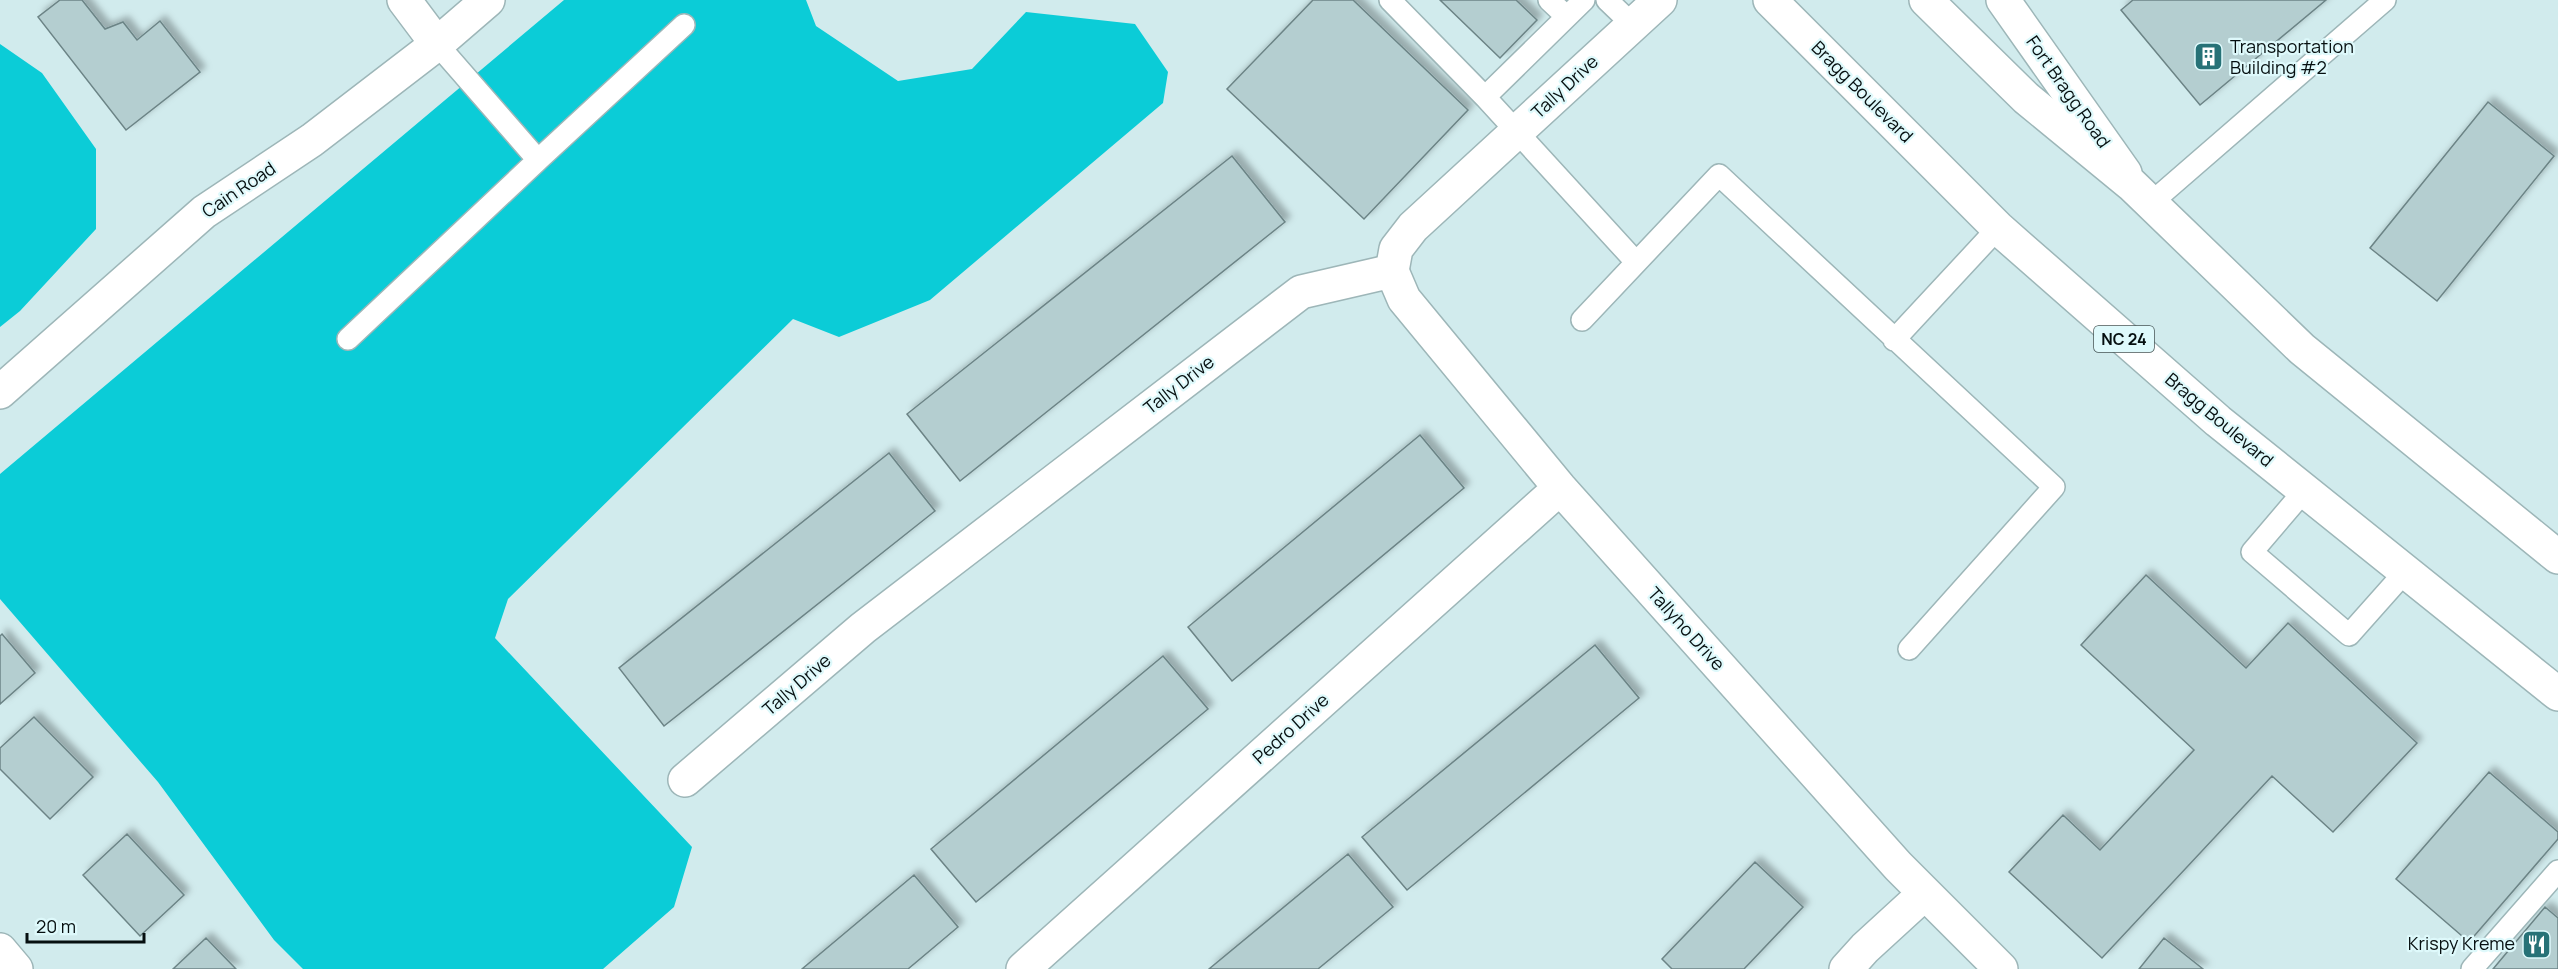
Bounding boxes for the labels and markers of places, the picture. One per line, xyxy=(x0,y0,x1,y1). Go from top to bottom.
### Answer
place label: Transportation Building #2 xyxy=(2230,34,2354,79)
building icon: Transportation Building #2 xyxy=(2193,41,2225,73)
restaurant icon: Krispy Kreme xyxy=(2520,928,2552,960)
place label: Krispy Kreme xyxy=(2408,931,2515,955)

